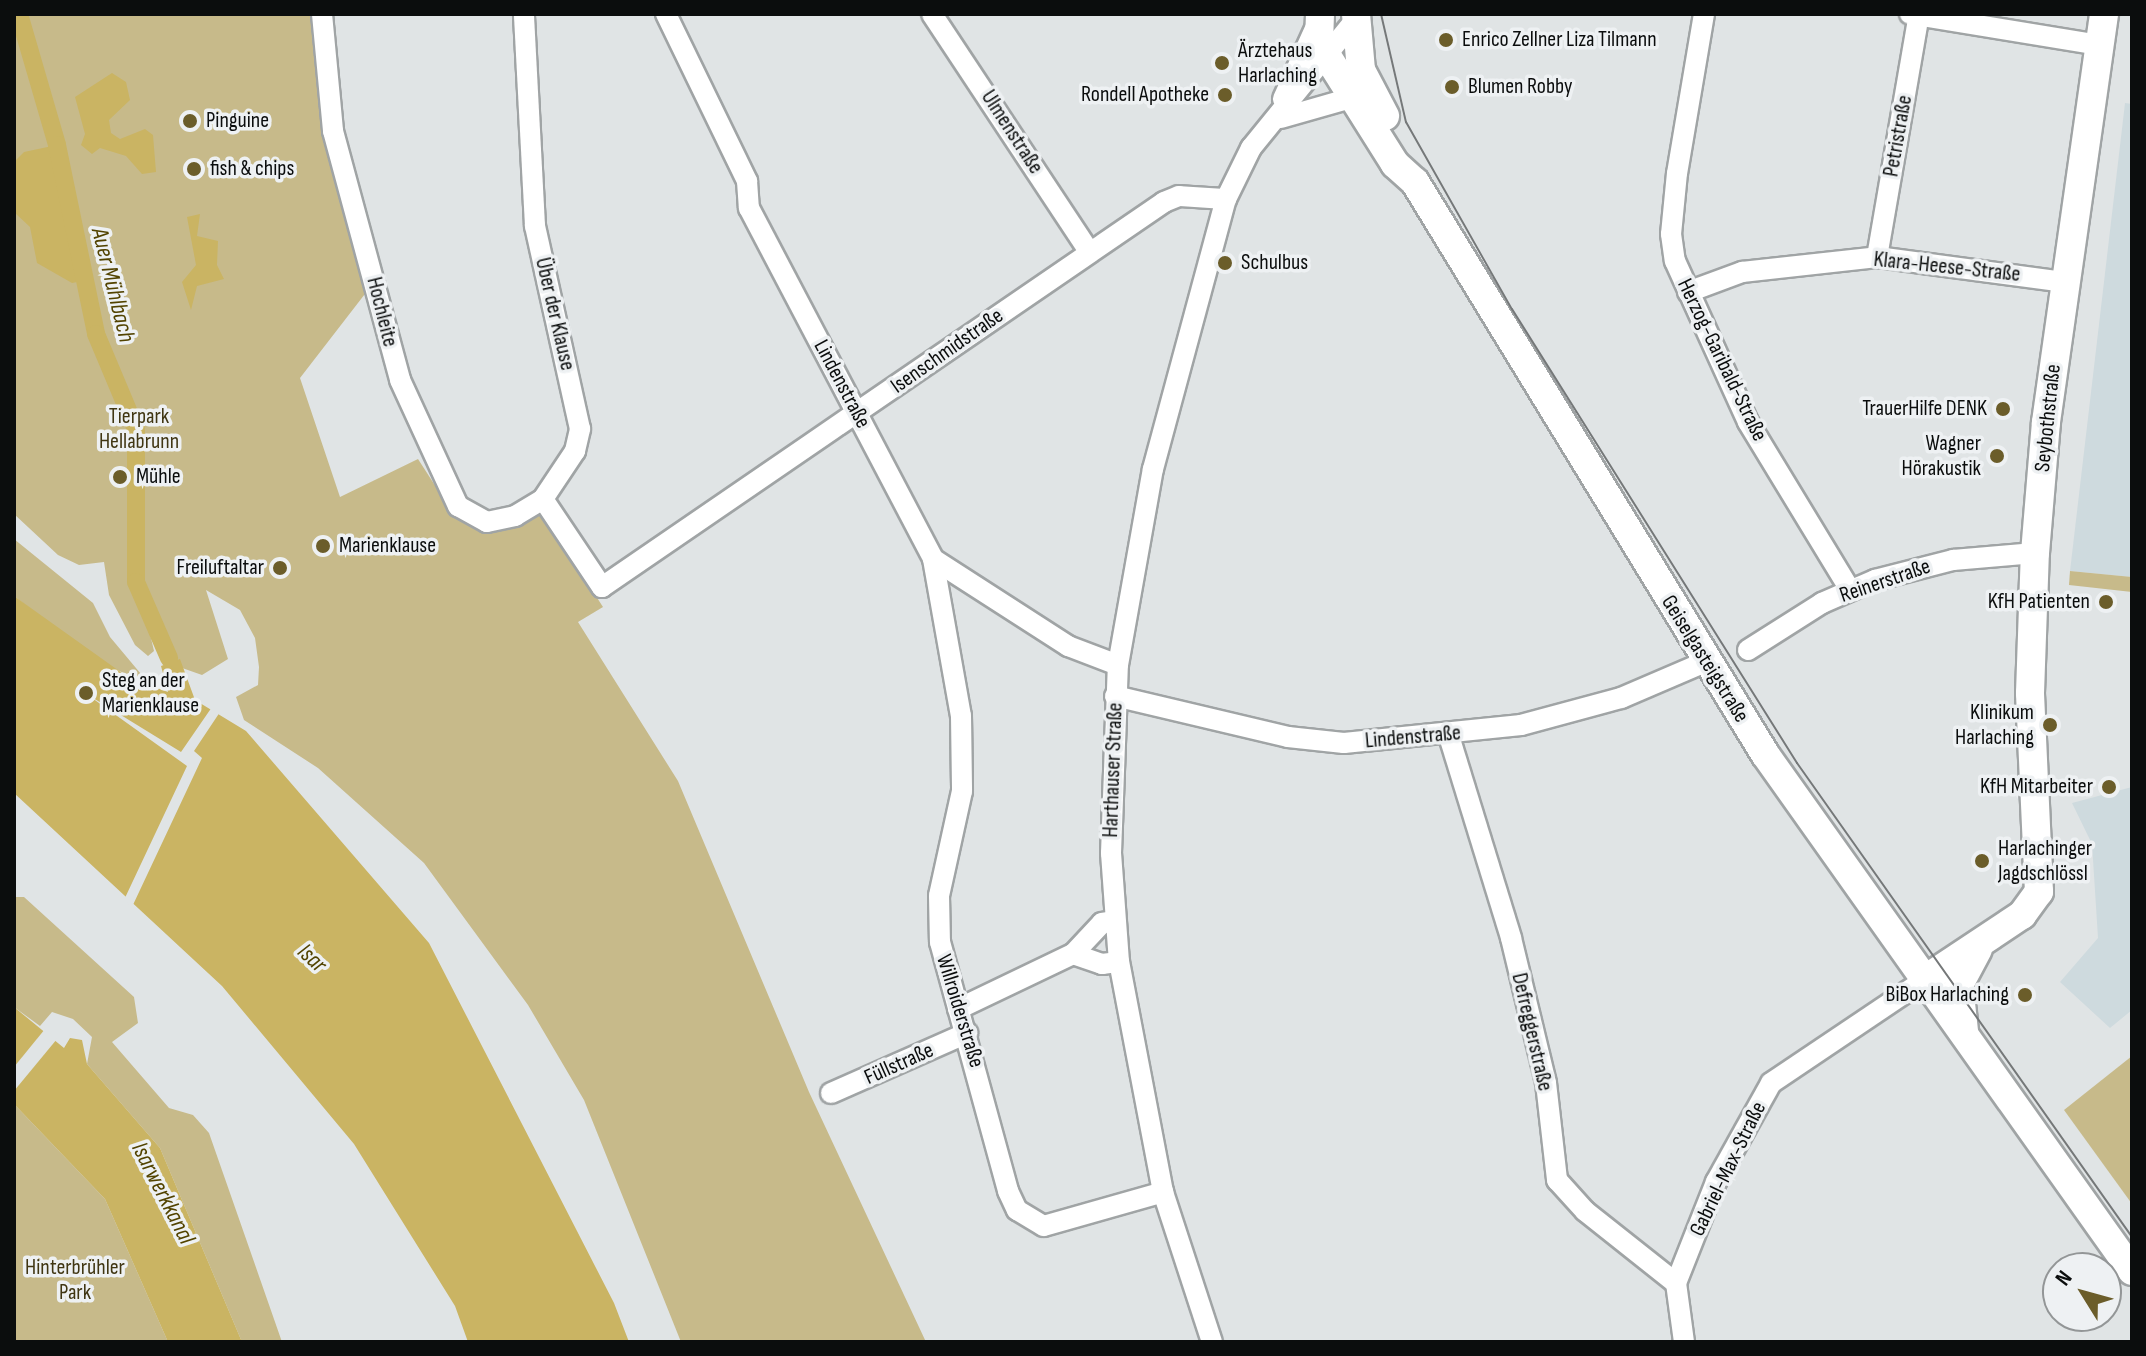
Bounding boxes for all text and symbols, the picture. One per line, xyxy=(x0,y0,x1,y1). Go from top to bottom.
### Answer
place label: Enrico Zellner Liza Tilmann xyxy=(1462,27,1657,53)
marker: Enrico Zellner Liza Tilmann xyxy=(1437,31,1455,49)
place label: Ärztehaus Harlaching xyxy=(1238,37,1317,88)
marker: Ärztehaus Harlaching xyxy=(1213,54,1231,72)
place label: Blumen Robby xyxy=(1468,74,1573,100)
marker: Blumen Robby xyxy=(1443,78,1461,96)
place label: Rondell Apotheke xyxy=(1081,82,1209,108)
street label: Ulmenstraße xyxy=(975,85,1049,179)
marker: Rondell Apotheke xyxy=(1216,86,1234,104)
street label: Petristraße xyxy=(1878,93,1918,179)
place label: Pinguine xyxy=(206,108,269,134)
marker: Pinguine xyxy=(181,112,199,130)
place label: fish & chips xyxy=(210,156,294,182)
marker: fish & chips xyxy=(185,160,203,178)
water label: Auer Mühlbach xyxy=(85,225,141,345)
street label: Klara-Heese-Straße xyxy=(1872,246,2022,288)
place label: Schulbus xyxy=(1241,250,1308,276)
marker: Schulbus xyxy=(1216,254,1234,272)
street label: Über der Klause xyxy=(529,255,581,373)
street label: Hochleite xyxy=(361,274,403,350)
street label: Herzog-Garibald-Straße xyxy=(1671,274,1773,446)
street label: Isenschmidstraße xyxy=(886,303,1008,399)
street label: Lindenstraße xyxy=(808,335,876,433)
street label: Seybothstraße xyxy=(2029,363,2067,473)
place label: TrauerHilfe DENK xyxy=(1862,396,1987,422)
marker: TrauerHilfe DENK xyxy=(1994,400,2012,418)
park label: Tierpark Hellabrunn xyxy=(99,403,179,454)
place label: Wagner Hörakustik xyxy=(1902,430,1981,482)
marker: Wagner Hörakustik xyxy=(1988,447,2006,465)
place label: Mühle xyxy=(136,464,181,490)
marker: Mühle xyxy=(111,468,129,486)
place label: Marienklause xyxy=(339,533,436,559)
marker: Marienklause xyxy=(314,537,332,555)
street label: Reinerstraße xyxy=(1836,553,1934,609)
place label: Freiluftaltar xyxy=(177,555,264,581)
marker: Freiluftaltar xyxy=(271,559,289,577)
place label: KfH Patienten xyxy=(1988,589,2090,615)
street label: Geiselgasteigstraße xyxy=(1655,591,1755,727)
marker: KfH Patienten xyxy=(2097,593,2115,611)
place label: Steg an der Marienklause xyxy=(102,667,199,718)
marker: Steg an der Marienklause xyxy=(77,684,95,702)
place label: Klinikum Harlaching xyxy=(1955,699,2034,750)
street label: Harthauser Straße xyxy=(1097,702,1129,838)
marker: Klinikum Harlaching xyxy=(2041,716,2059,734)
street label: Lindenstraße xyxy=(1364,720,1462,754)
place label: KfH Mitarbeiter xyxy=(1980,774,2093,800)
marker: KfH Mitarbeiter xyxy=(2100,778,2118,796)
place label: Harlachinger Jagdschlössl xyxy=(1998,835,2092,886)
marker: Harlachinger Jagdschlössl xyxy=(1973,852,1991,870)
water label: Isar xyxy=(291,937,333,979)
street label: Willroiderstraße xyxy=(930,951,990,1071)
street label: Defreggerstraße xyxy=(1506,970,1558,1094)
place label: BiBox Harlaching xyxy=(1886,982,2009,1008)
marker: BiBox Harlaching xyxy=(2016,986,2034,1004)
street label: Füllstraße xyxy=(860,1037,938,1091)
street label: Gabriel-Max-Straße xyxy=(1684,1098,1772,1240)
water label: Isarwerkkanal xyxy=(125,1137,201,1249)
north arrow xyxy=(2042,1252,2122,1332)
park label: Hinterbrühler Park xyxy=(25,1254,125,1306)
text: N xyxy=(2050,1266,2078,1291)

